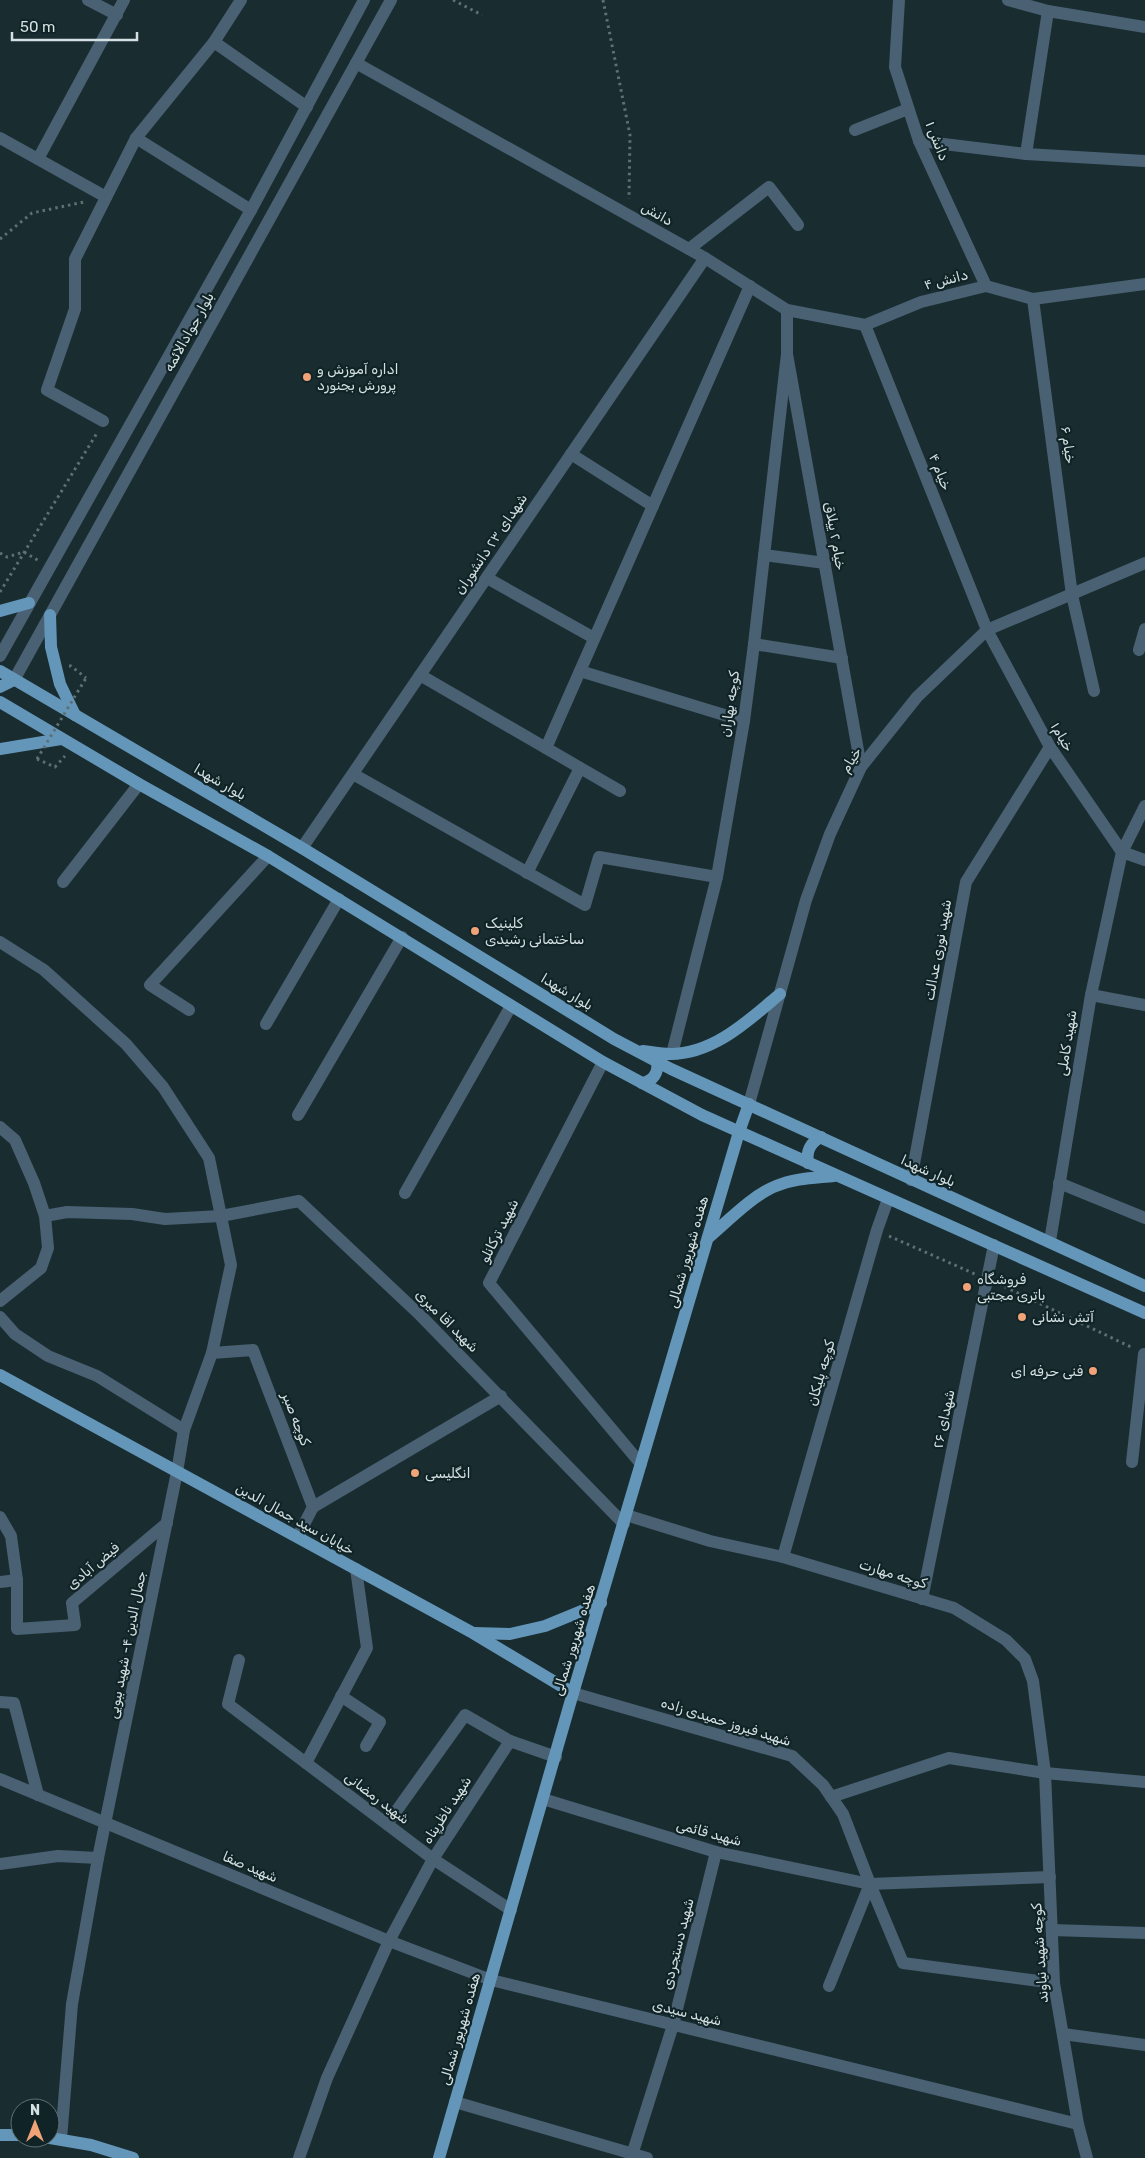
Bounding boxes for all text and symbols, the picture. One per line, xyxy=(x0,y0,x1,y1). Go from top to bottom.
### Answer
scale bar xyxy=(12,10,138,42)
text: 50 m xyxy=(20,18,55,36)
street label: دانش ۱ xyxy=(921,119,953,163)
street label: دانش xyxy=(638,198,676,230)
street label: دانش ۴ xyxy=(922,266,970,294)
street label: بلوار جوادالائمه xyxy=(160,289,218,375)
place label: اداره آموزش و پرورش بجنورد xyxy=(317,361,398,395)
marker: اداره آموزش و پرورش بجنورد xyxy=(301,371,313,383)
street label: خیام ۶ xyxy=(1056,425,1079,465)
street label: خیام ۴ xyxy=(924,451,955,493)
street label: شهدای ۲۳ دانشوران xyxy=(451,490,531,598)
street label: خیام ۲ ییلاق xyxy=(820,501,849,572)
street label: کوچه بهاران xyxy=(717,669,743,738)
street label: خیام۱ xyxy=(1046,719,1077,755)
street label: خیام xyxy=(837,744,866,776)
street label: بلوار شهدا xyxy=(191,760,249,804)
street label: شهید نوری عدالت xyxy=(921,898,955,1002)
place label: کلینیک ساختمانی رشیدی xyxy=(485,915,584,948)
marker: کلینیک ساختمانی رشیدی xyxy=(469,925,481,937)
street label: بلوار شهدا xyxy=(538,970,596,1014)
street label: شهید کاملی xyxy=(1053,1009,1081,1077)
street label: بلوار شهدا xyxy=(898,1151,958,1191)
street label: هفده شهریور شمالی xyxy=(664,1194,712,1310)
street label: شهید ترکانلو xyxy=(476,1196,522,1266)
place label: فروشگاه باتری مجتبی xyxy=(977,1271,1045,1304)
marker: فروشگاه باتری مجتبی xyxy=(961,1281,973,1293)
street label: شهید اقا میری xyxy=(412,1286,482,1356)
place label: آتش نشانی xyxy=(1032,1309,1094,1326)
marker: آتش نشانی xyxy=(1016,1311,1028,1323)
street label: کوچه پلیکان xyxy=(803,1337,840,1408)
place label: فنی حرفه ای xyxy=(1011,1363,1083,1380)
marker: فنی حرفه ای xyxy=(1087,1365,1099,1377)
street label: شهدای ۲۶ xyxy=(929,1388,959,1450)
street label: کوچه صبر xyxy=(278,1389,314,1449)
place label: انگلیسی xyxy=(425,1465,471,1482)
marker: انگلیسی xyxy=(409,1467,421,1479)
street label: خیابان سید جمال الدین xyxy=(233,1479,357,1559)
street label: فیض آبادی xyxy=(63,1539,123,1593)
street label: کوچه مهارت xyxy=(857,1556,930,1593)
street label: جمال الدین ۴- شهید ببویی xyxy=(104,1569,150,1720)
street label: هفده شهریور شمالی xyxy=(549,1582,599,1698)
street label: شهید فیروز حمیدی زاده xyxy=(659,1694,793,1750)
street label: شهید رمضانی xyxy=(341,1768,413,1828)
street label: شهید ناظرپناه xyxy=(419,1773,476,1848)
street label: شهید قائمی xyxy=(674,1816,744,1850)
street label: شهید صفا xyxy=(220,1848,280,1886)
street label: شهید دستجردی xyxy=(658,1896,698,1992)
street label: کوچه شهید نیاوند xyxy=(1028,1902,1052,2004)
street label: هفده شهریور شمالی xyxy=(436,1971,484,2087)
street label: شهید سیدی xyxy=(651,1996,723,2030)
north arrow xyxy=(10,2098,60,2148)
text: N xyxy=(30,2102,40,2119)

